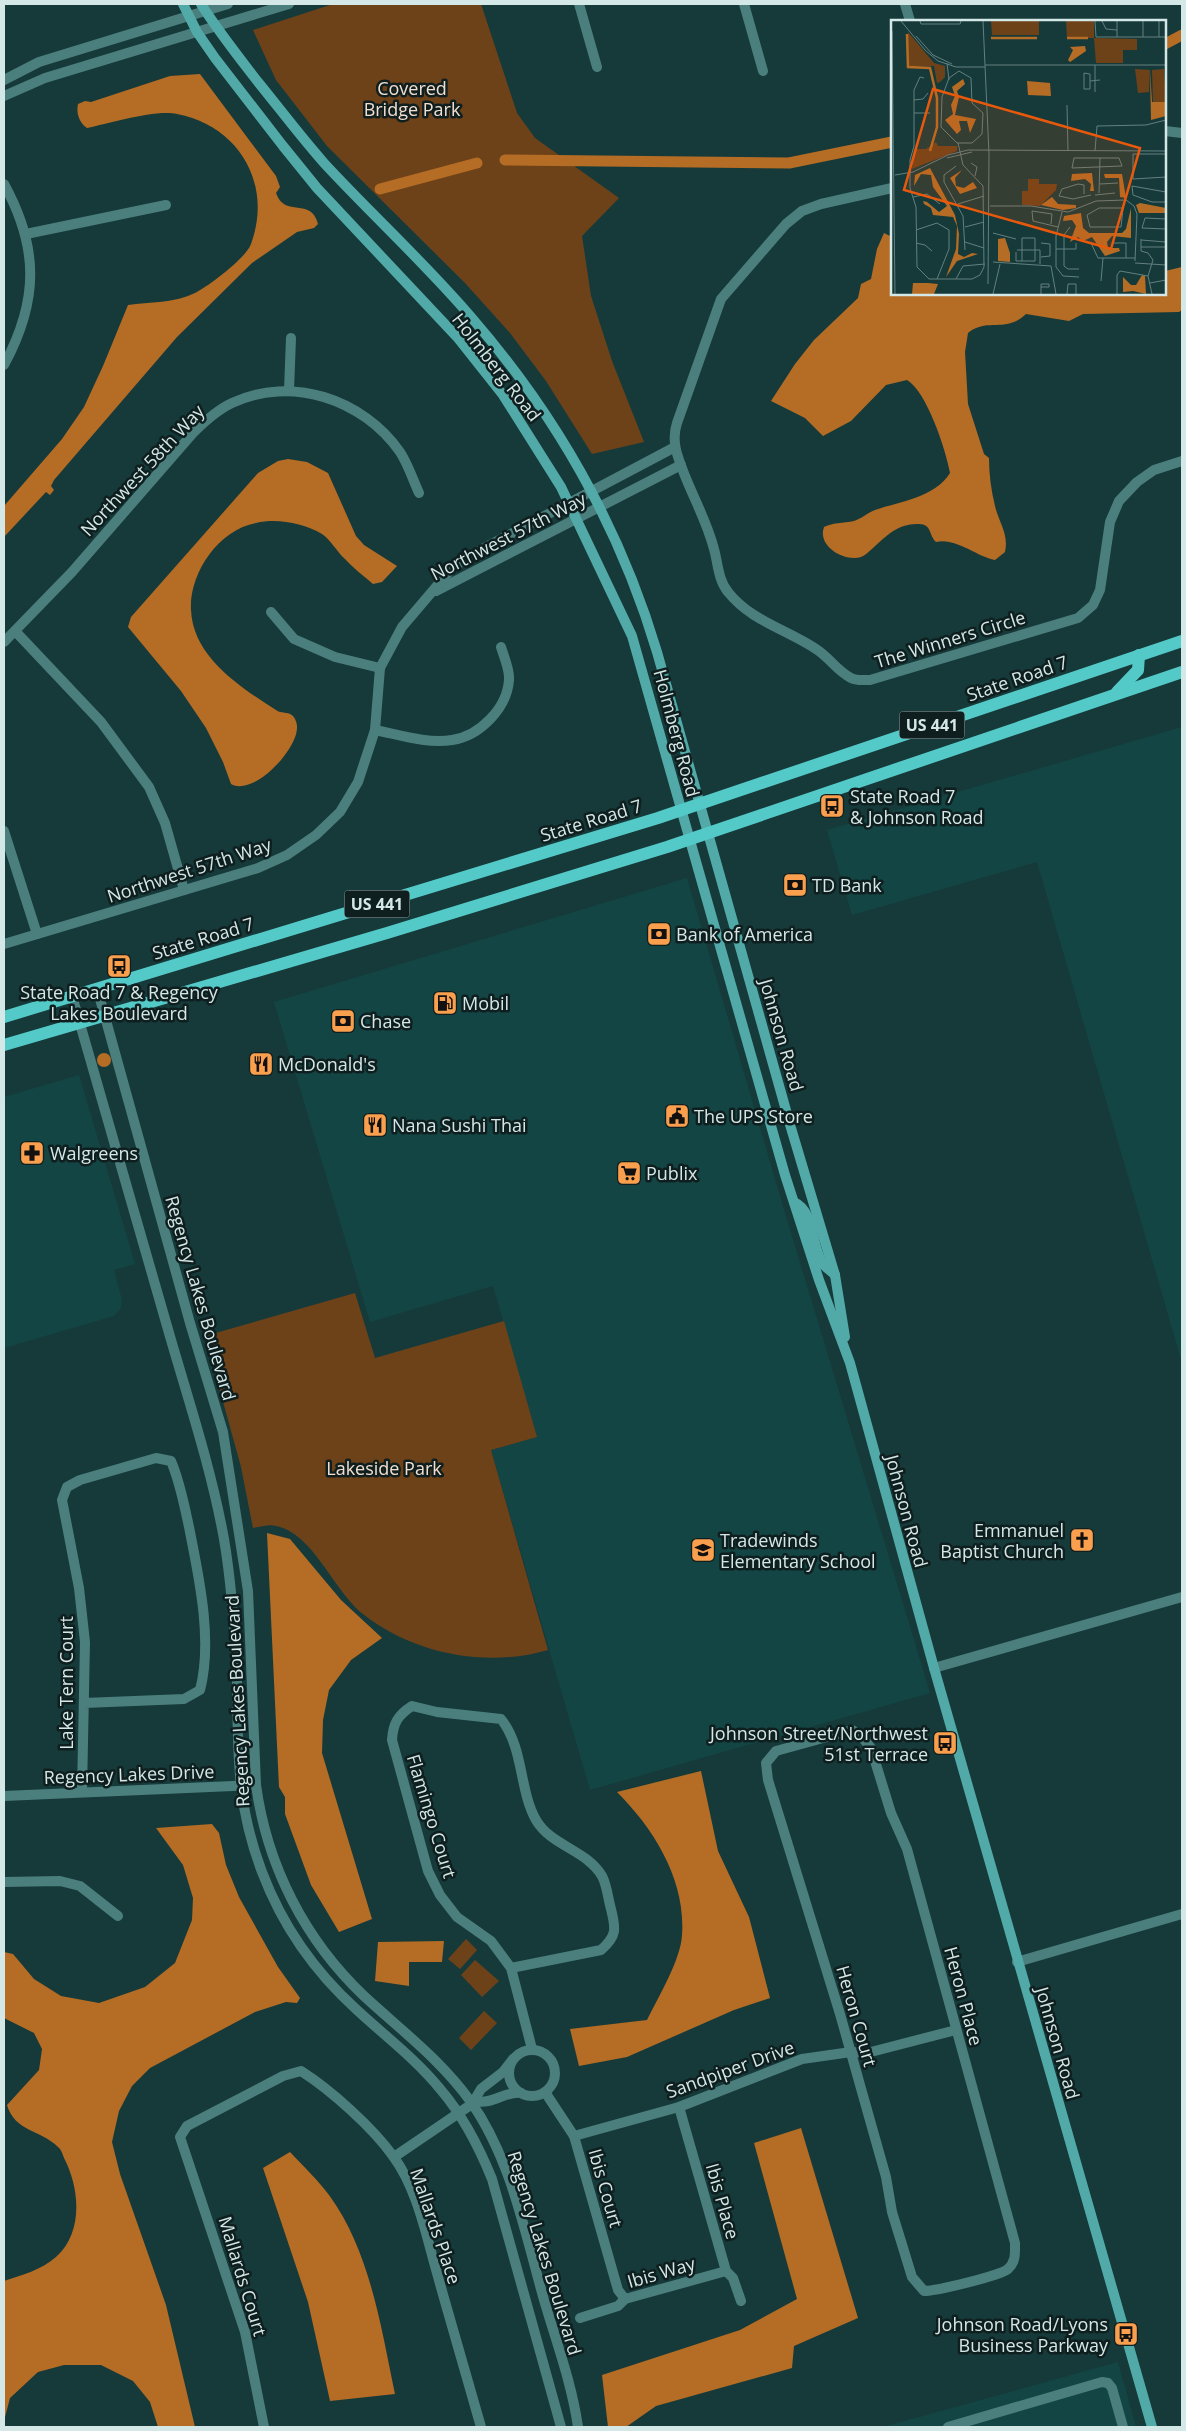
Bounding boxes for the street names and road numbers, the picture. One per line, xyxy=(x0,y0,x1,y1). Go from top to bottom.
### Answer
street label: Holmberg Road xyxy=(447,308,547,426)
street label: Northwest 58th Way xyxy=(75,398,210,541)
street label: Northwest 57th Way xyxy=(426,486,591,586)
street label: The Winners Circle xyxy=(872,605,1028,673)
street label: State Road 7 xyxy=(963,649,1071,707)
street label: Holmberg Road xyxy=(648,667,706,799)
road number: US 441 xyxy=(900,712,964,738)
street label: State Road 7 xyxy=(537,793,645,847)
street label: Northwest 57th Way xyxy=(104,832,275,908)
road number: US 441 xyxy=(344,891,410,918)
street label: State Road 7 xyxy=(149,911,257,965)
street label: Johnson Road xyxy=(754,974,809,1094)
street label: Regency Lakes Boulevard xyxy=(160,1193,242,1403)
street label: Johnson Road xyxy=(880,1450,934,1570)
street label: Regency Lakes Boulevard xyxy=(219,1594,255,1808)
street label: Lake Tern Court xyxy=(54,1616,78,1750)
street label: Flamingo Court xyxy=(402,1751,462,1881)
street label: Regency Lakes Drive xyxy=(43,1759,215,1789)
street label: Heron Place xyxy=(939,1944,989,2048)
street label: Heron Court xyxy=(831,1963,883,2069)
street label: Johnson Road xyxy=(1030,1982,1085,2102)
street label: Sandpiper Drive xyxy=(663,2035,797,2103)
street label: Ibis Court xyxy=(583,2146,629,2230)
street label: Regency Lakes Boulevard xyxy=(503,2148,587,2358)
street label: Ibis Place xyxy=(701,2160,745,2242)
street label: Mallards Place xyxy=(405,2165,467,2287)
street label: Mallards Court xyxy=(213,2213,273,2339)
street label: Ibis Way xyxy=(624,2251,699,2293)

